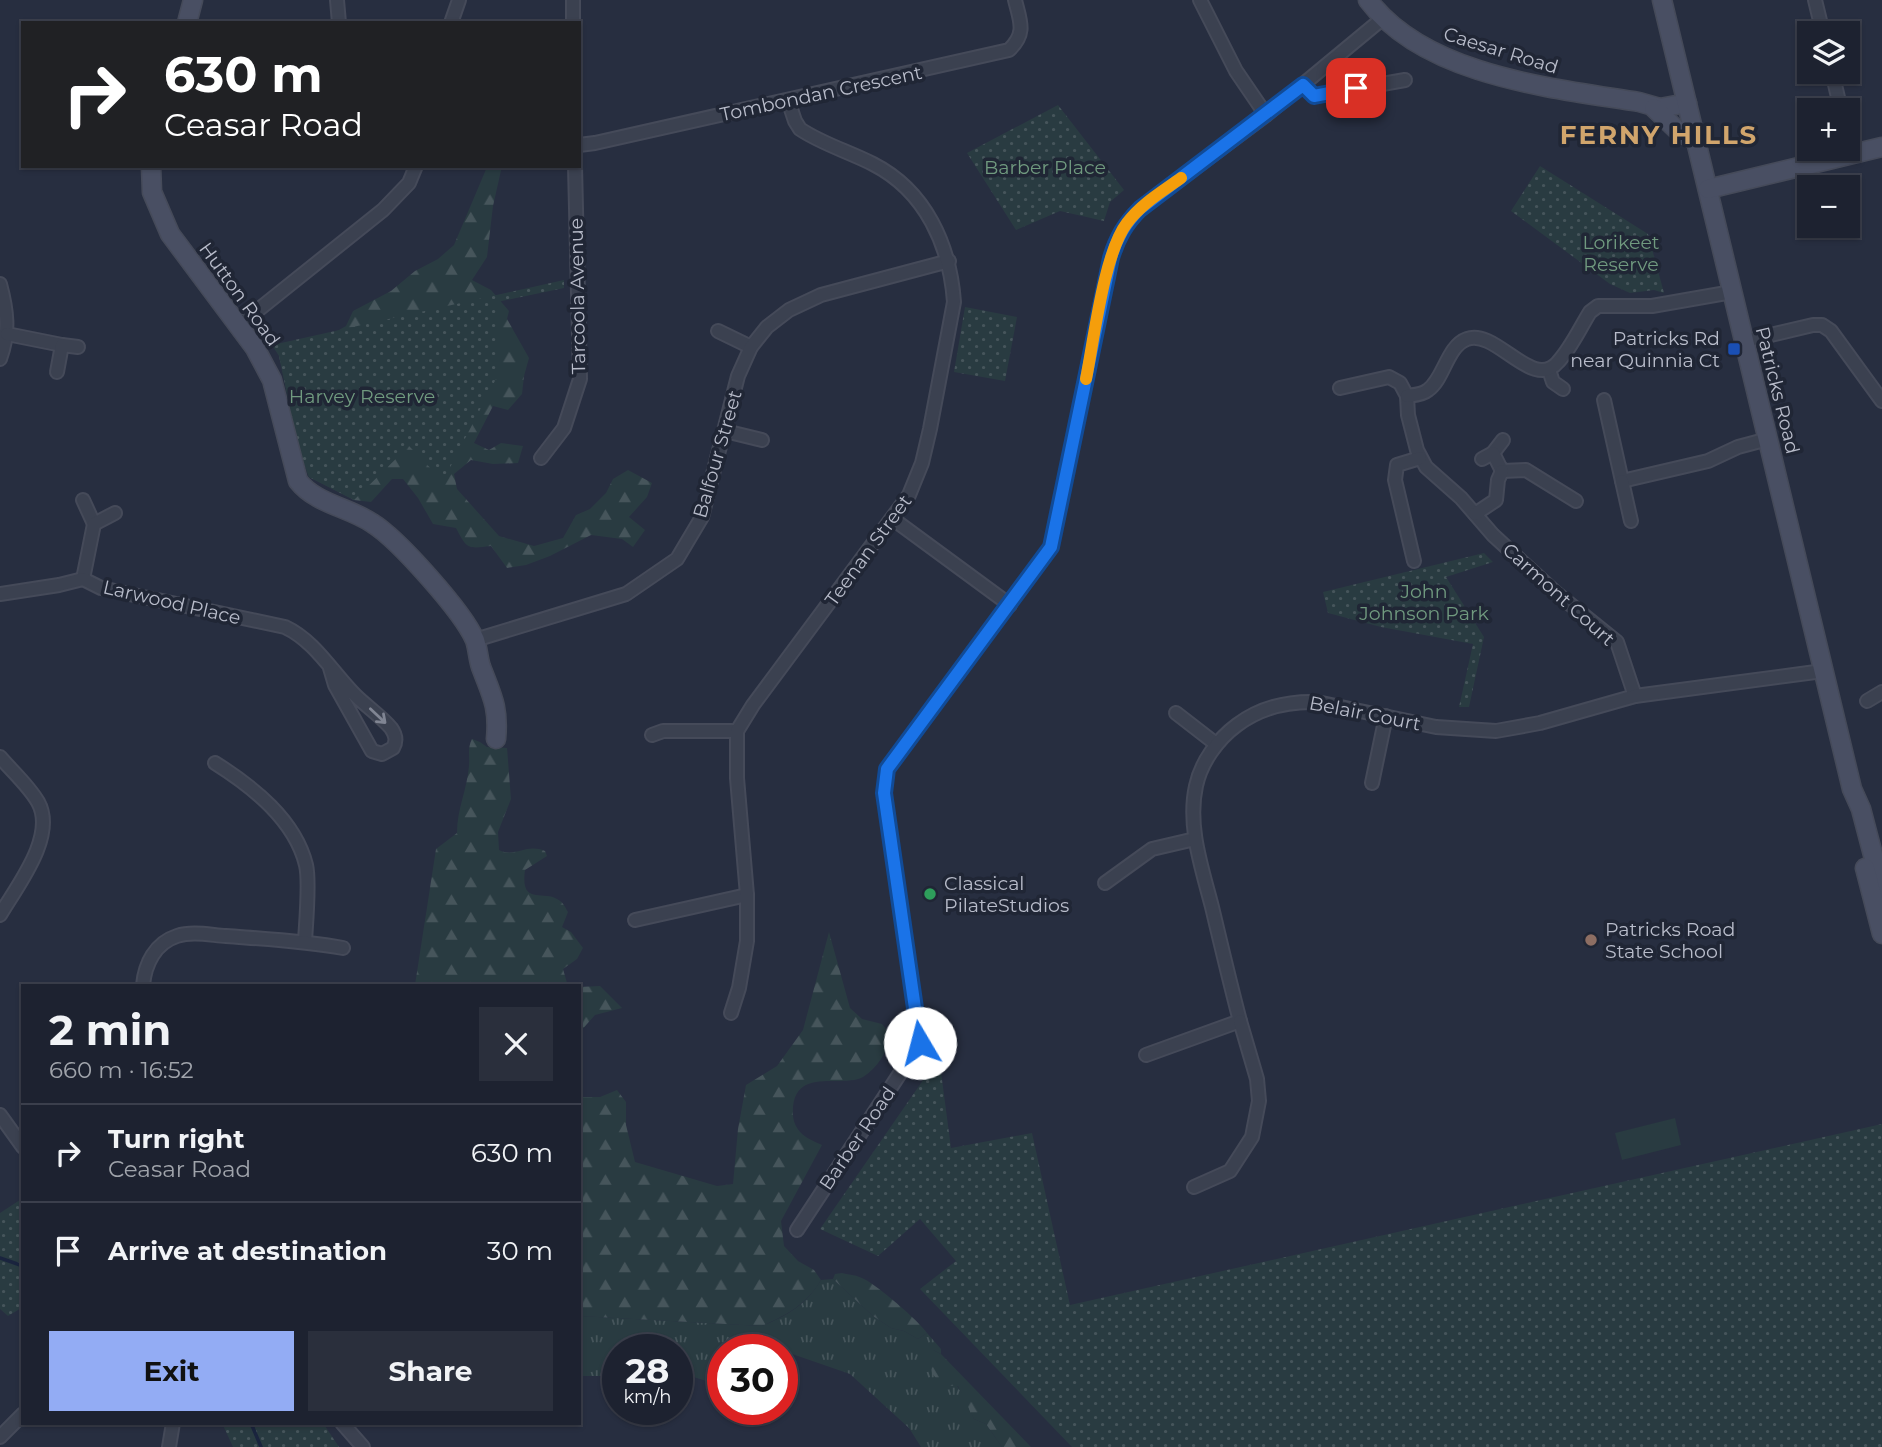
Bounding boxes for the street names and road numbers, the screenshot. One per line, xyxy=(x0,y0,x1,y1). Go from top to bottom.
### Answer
street label: Caesar Road xyxy=(1441,22,1561,79)
street label: Tombondan Crescent xyxy=(718,61,924,126)
street label: Tarcoola Avenue xyxy=(565,218,590,374)
street label: Hutton Road xyxy=(194,238,285,351)
street label: Patricks Road xyxy=(1751,324,1804,456)
street label: Balfour Street xyxy=(688,387,747,521)
street label: Teenan Street xyxy=(820,490,917,611)
street label: Carmont Court xyxy=(1498,538,1620,651)
street label: Larwood Place xyxy=(101,575,243,629)
street label: Belair Court xyxy=(1307,691,1423,736)
street label: Barber Road xyxy=(814,1082,900,1194)

